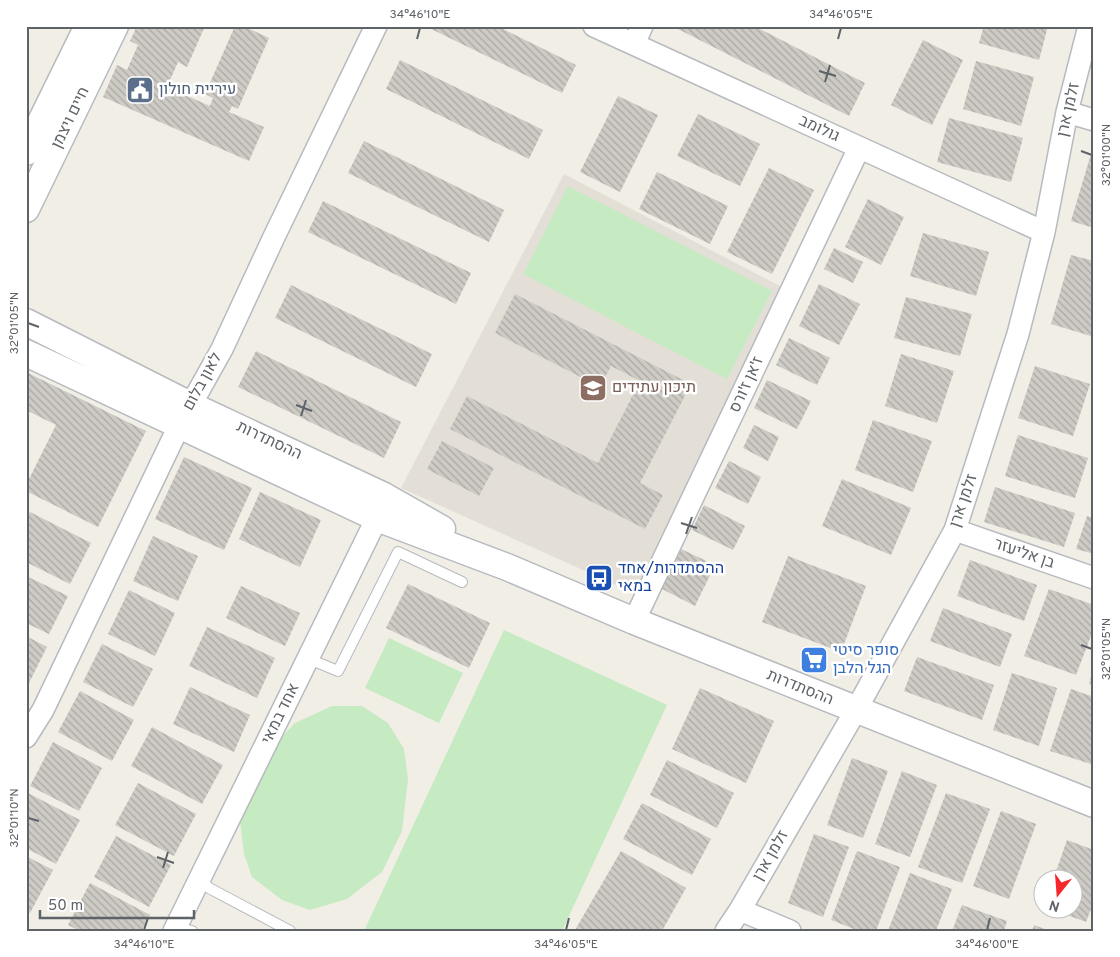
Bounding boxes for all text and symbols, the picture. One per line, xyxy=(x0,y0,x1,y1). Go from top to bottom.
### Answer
text: 34°46'10"E xyxy=(390,7,450,23)
text: 34°46'05"E xyxy=(809,7,873,23)
public building icon: עיריית חולון xyxy=(125,75,155,105)
place label: עיריית חולון xyxy=(159,80,236,100)
street label: זלמן ארן xyxy=(1053,81,1085,139)
street label: חיים ויצמן xyxy=(47,84,95,152)
street label: גולומב xyxy=(796,111,842,147)
text: 32°01'00"N xyxy=(1099,124,1115,186)
text: 32°01'05"N xyxy=(7,292,23,354)
street label: לאון בלום xyxy=(179,350,227,414)
street label: ז'אן ז'ורס xyxy=(725,353,769,416)
school or university icon: תיכון עתידים xyxy=(578,373,608,403)
place label: תיכון עתידים xyxy=(612,378,696,398)
street label: ההסתדרות xyxy=(233,417,305,465)
street label: זלמן ארן xyxy=(946,471,983,530)
street label: בן אליעזר xyxy=(991,534,1058,574)
place label: ההסתדרות/אחד במאי xyxy=(618,559,724,597)
bus stop icon: ההסתדרות/אחד במאי xyxy=(584,563,614,593)
text: 32°01'05"N xyxy=(1099,618,1115,680)
place label: סופר סיטי הגל הלבן xyxy=(833,641,899,679)
supermarket icon: סופר סיטי הגל הלבן xyxy=(799,645,829,675)
street label: ההסתדרות xyxy=(764,666,836,710)
street label: אחד במאי xyxy=(258,680,304,748)
text: 32°01'10"N xyxy=(7,788,23,848)
street label: זלמן ארן xyxy=(749,827,794,885)
north arrow xyxy=(1032,870,1082,920)
scale bar xyxy=(40,887,194,919)
text: N xyxy=(1047,895,1062,915)
text: 50 m xyxy=(48,897,83,916)
text: 34°46'10"E xyxy=(114,937,174,953)
text: 34°46'05"E xyxy=(534,937,598,953)
text: 34°46'00"E xyxy=(955,937,1019,953)

